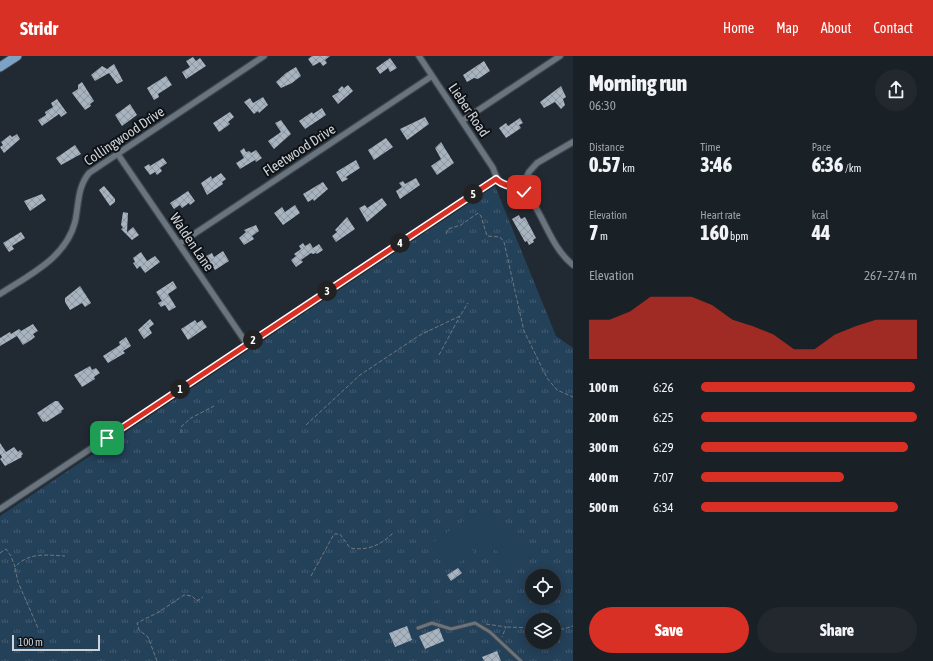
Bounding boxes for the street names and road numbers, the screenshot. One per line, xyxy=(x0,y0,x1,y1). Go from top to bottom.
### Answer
street label: Lieber Road xyxy=(445,80,493,140)
street label: Collingwood Drive xyxy=(81,103,167,169)
street label: Fleetwood Drive xyxy=(260,121,338,179)
street label: Walden Lane xyxy=(167,210,217,274)

